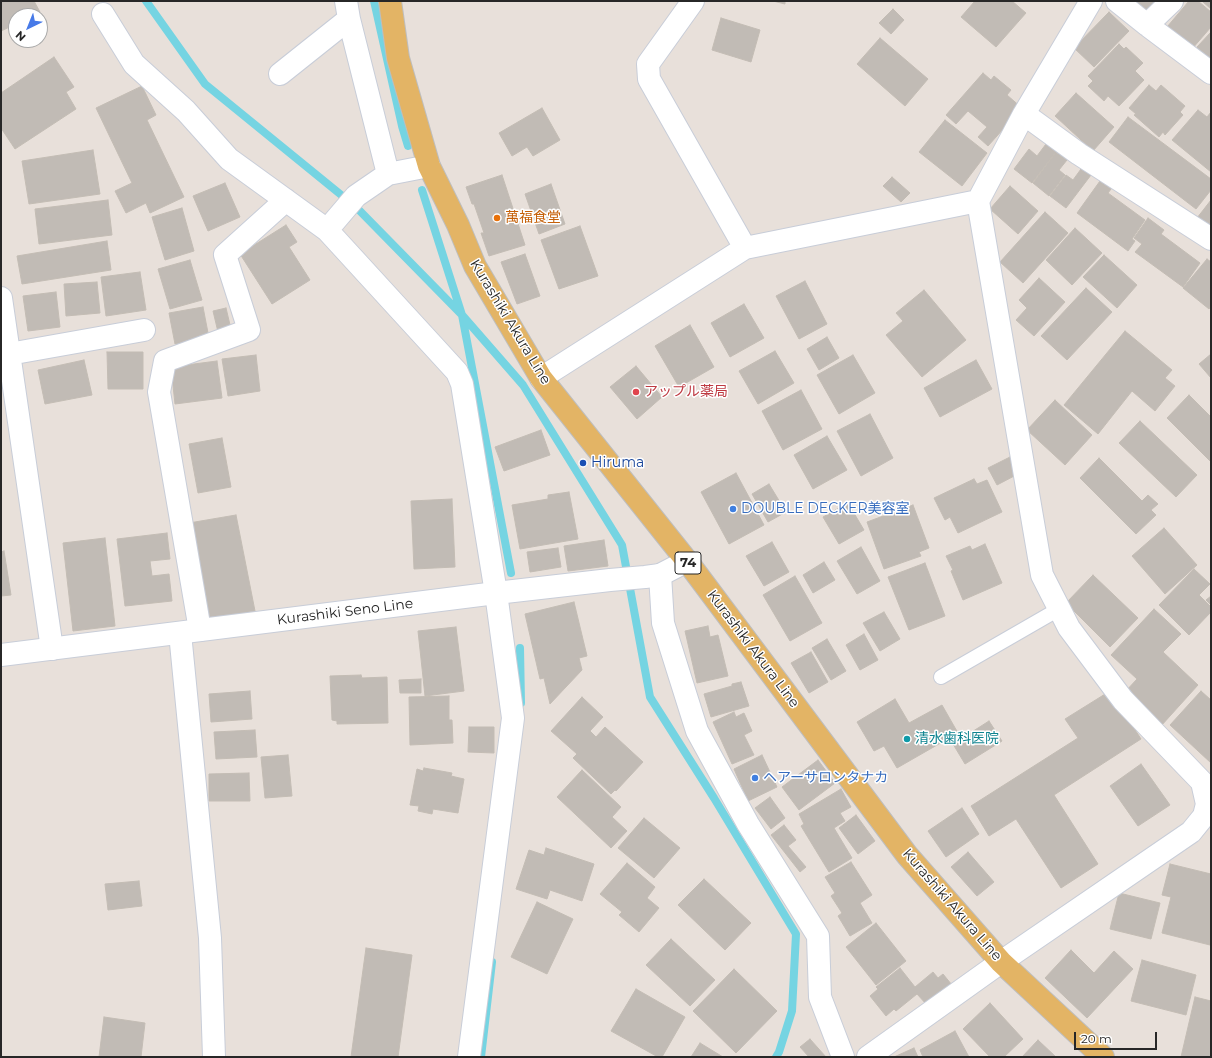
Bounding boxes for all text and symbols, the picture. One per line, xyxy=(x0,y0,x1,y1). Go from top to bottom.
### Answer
north arrow xyxy=(8,8,48,48)
text: N xyxy=(12,28,29,44)
place label: 萬福食堂 xyxy=(505,210,561,226)
marker: 萬福食堂 xyxy=(492,213,502,223)
street label: Kurashiki Akura Line xyxy=(466,256,554,388)
place label: アップル薬局 xyxy=(644,384,728,400)
marker: アップル薬局 xyxy=(631,387,641,397)
place label: Hiruma xyxy=(591,455,644,471)
marker: Hiruma xyxy=(578,458,588,468)
place label: DOUBLE DECKER美容室 xyxy=(741,501,910,517)
marker: DOUBLE DECKER美容室 xyxy=(728,504,738,514)
road number: 74 xyxy=(675,552,701,574)
street label: Kurashiki Akura Line xyxy=(703,587,803,711)
street label: Kurashiki Seno Line xyxy=(276,595,414,629)
place label: 清水歯科医院 xyxy=(915,731,999,747)
marker: 清水歯科医院 xyxy=(902,734,912,744)
place label: ヘアーサロンタナカ xyxy=(763,770,888,786)
marker: ヘアーサロンタナカ xyxy=(750,773,760,783)
street label: Kurashiki Akura Line xyxy=(899,846,1005,964)
scale bar xyxy=(1076,1024,1159,1050)
text: 20 m xyxy=(1081,1031,1112,1046)

